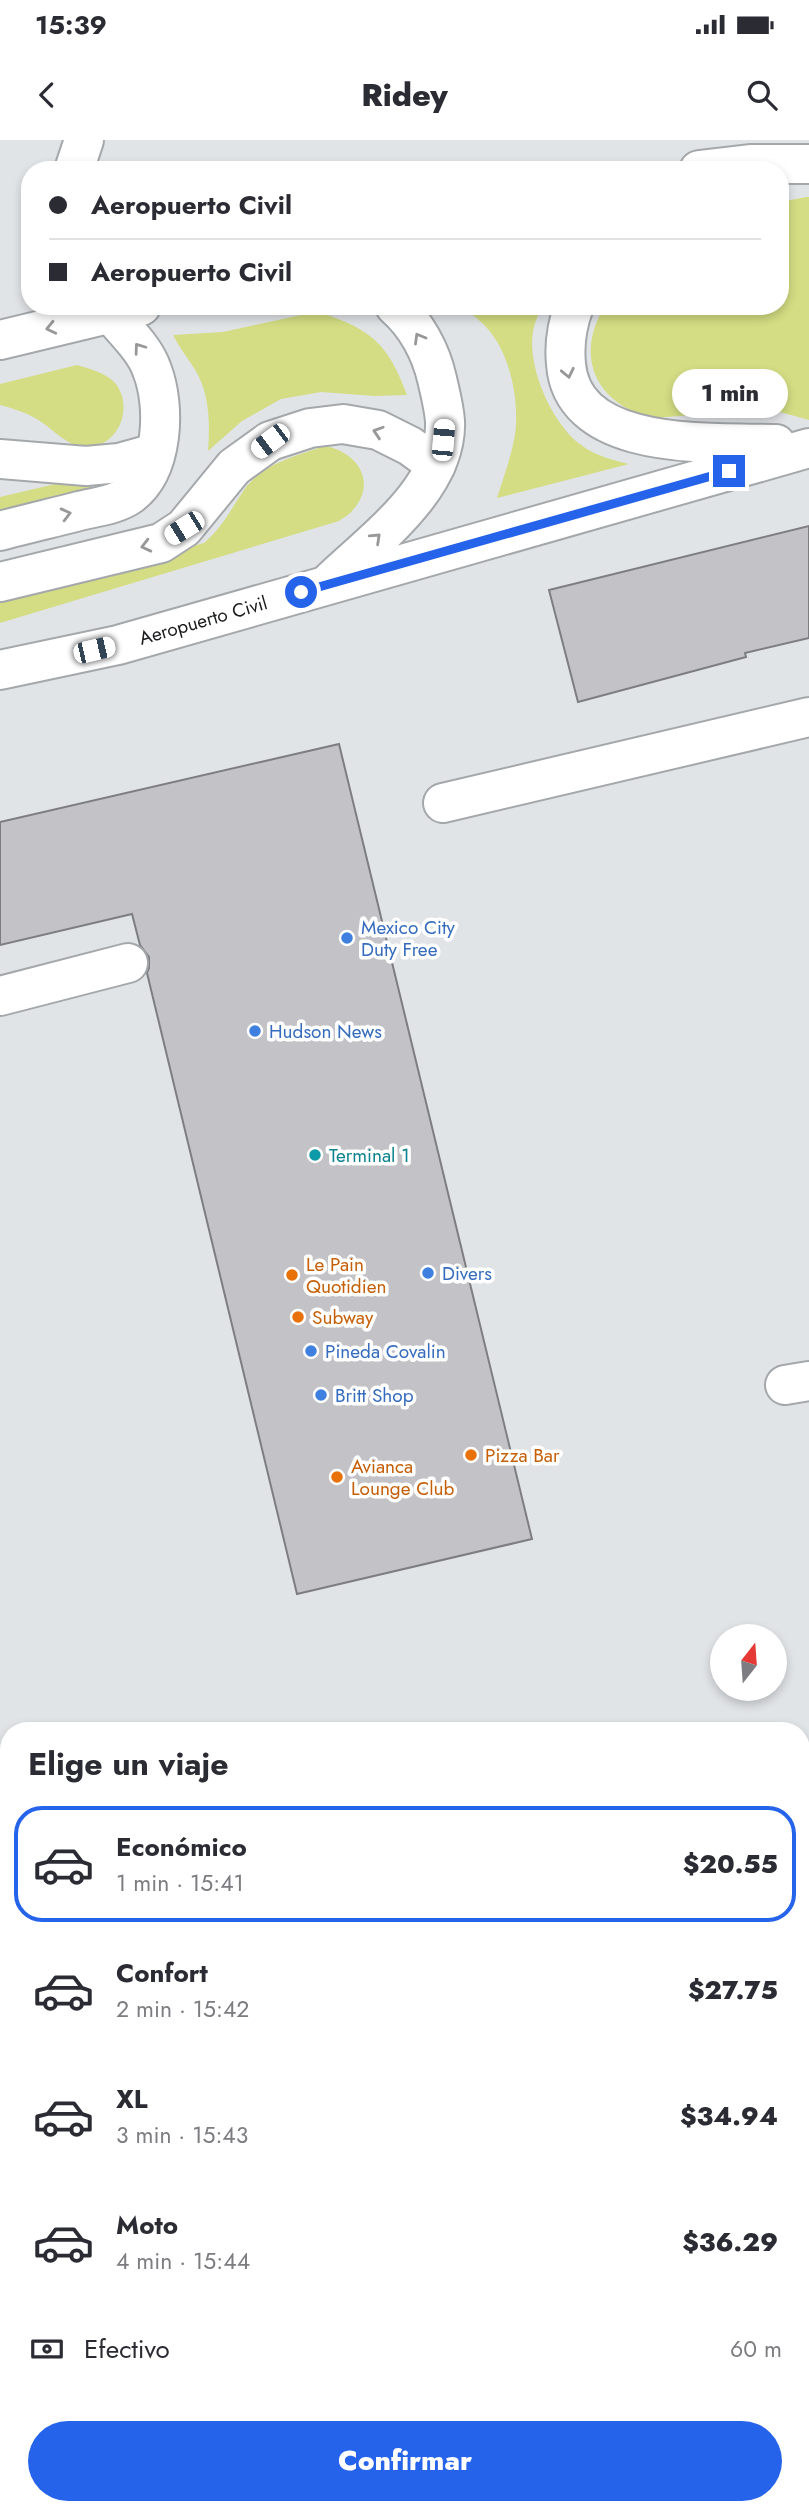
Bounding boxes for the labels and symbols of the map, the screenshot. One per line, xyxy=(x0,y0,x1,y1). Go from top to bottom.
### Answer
one-way arrow xyxy=(45,320,57,334)
one-way arrow xyxy=(415,332,428,345)
one-way arrow xyxy=(134,343,147,356)
one-way arrow xyxy=(560,367,575,379)
callout: 1 min xyxy=(671,370,787,418)
car xyxy=(431,418,456,462)
car xyxy=(247,420,294,462)
one-way arrow xyxy=(372,425,384,440)
route end xyxy=(713,455,745,487)
one-way arrow xyxy=(60,508,72,523)
car xyxy=(161,508,208,548)
one-way arrow xyxy=(368,533,381,546)
one-way arrow xyxy=(140,538,152,552)
route start xyxy=(285,576,317,608)
street label: Aeropuerto Civil xyxy=(136,589,270,652)
car xyxy=(72,635,117,665)
place label: Mexico City Duty Free xyxy=(361,914,455,963)
marker: Mexico City Duty Free xyxy=(339,930,355,946)
place label: Hudson News xyxy=(269,1018,382,1045)
marker: Hudson News xyxy=(247,1023,263,1039)
place label: Terminal 1 xyxy=(329,1142,410,1169)
marker: Terminal 1 xyxy=(307,1147,323,1163)
place label: Le Pain Quotidien xyxy=(306,1251,386,1300)
place label: Divers xyxy=(442,1260,492,1287)
marker: Divers xyxy=(420,1265,436,1281)
marker: Le Pain Quotidien xyxy=(284,1267,300,1283)
place label: Subway xyxy=(312,1304,374,1331)
marker: Subway xyxy=(290,1309,306,1325)
place label: Pineda Covalin xyxy=(325,1338,446,1365)
marker: Pineda Covalin xyxy=(303,1343,319,1359)
place label: Britt Shop xyxy=(335,1382,414,1409)
marker: Britt Shop xyxy=(313,1387,329,1403)
place label: Pizza Bar xyxy=(485,1442,560,1469)
marker: Pizza Bar xyxy=(463,1447,479,1463)
place label: Avianca Lounge Club xyxy=(351,1453,455,1502)
marker: Avianca Lounge Club xyxy=(329,1469,345,1485)
north arrow xyxy=(710,1624,788,1701)

